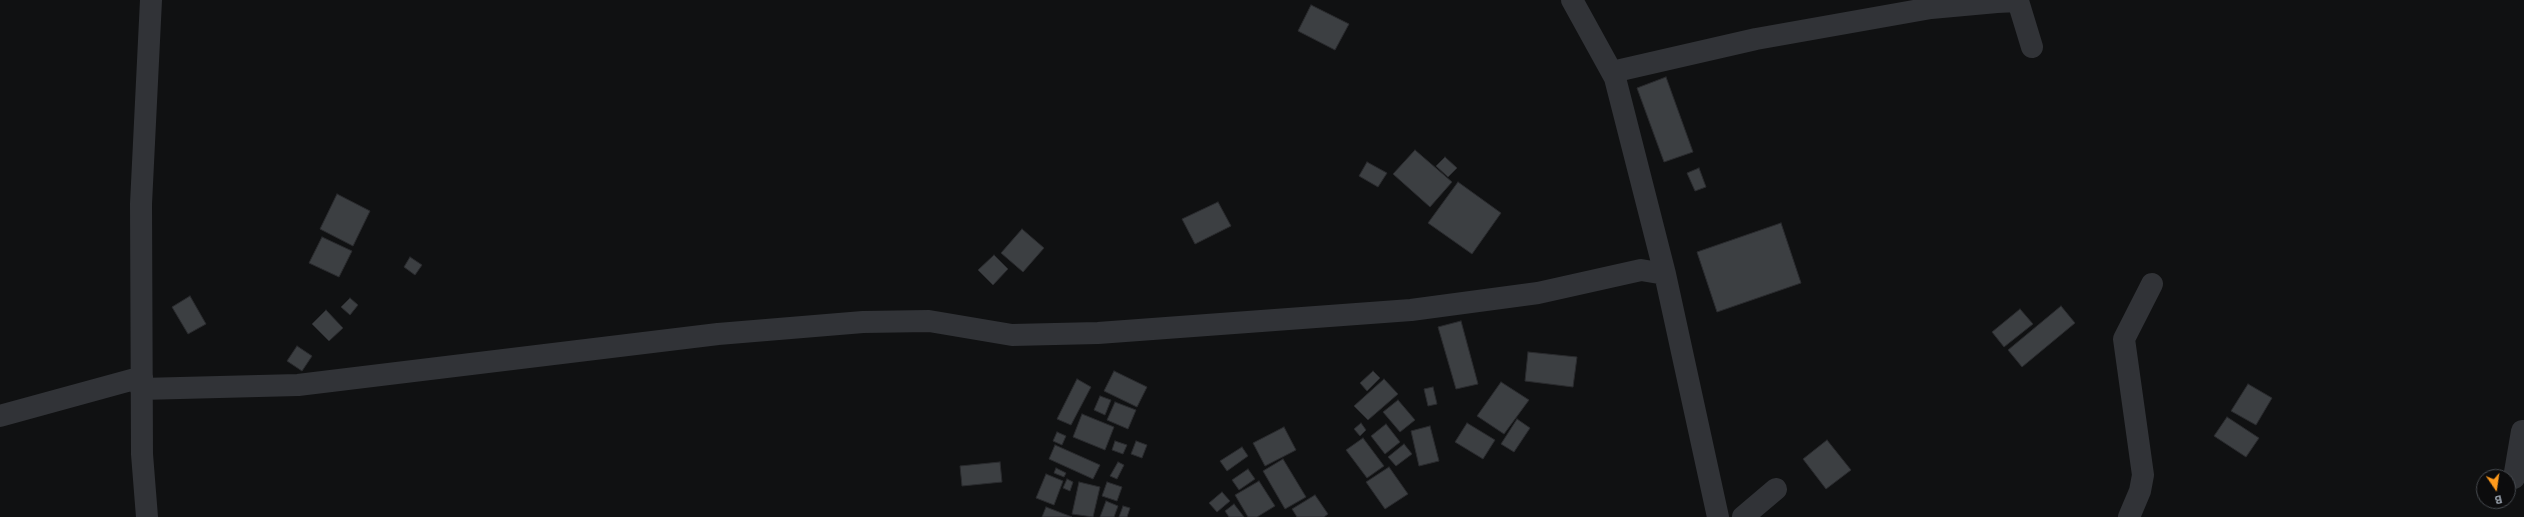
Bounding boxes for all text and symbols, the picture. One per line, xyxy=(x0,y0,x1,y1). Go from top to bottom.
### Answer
north arrow xyxy=(2476,469,2516,509)
text: B xyxy=(2493,492,2503,507)

